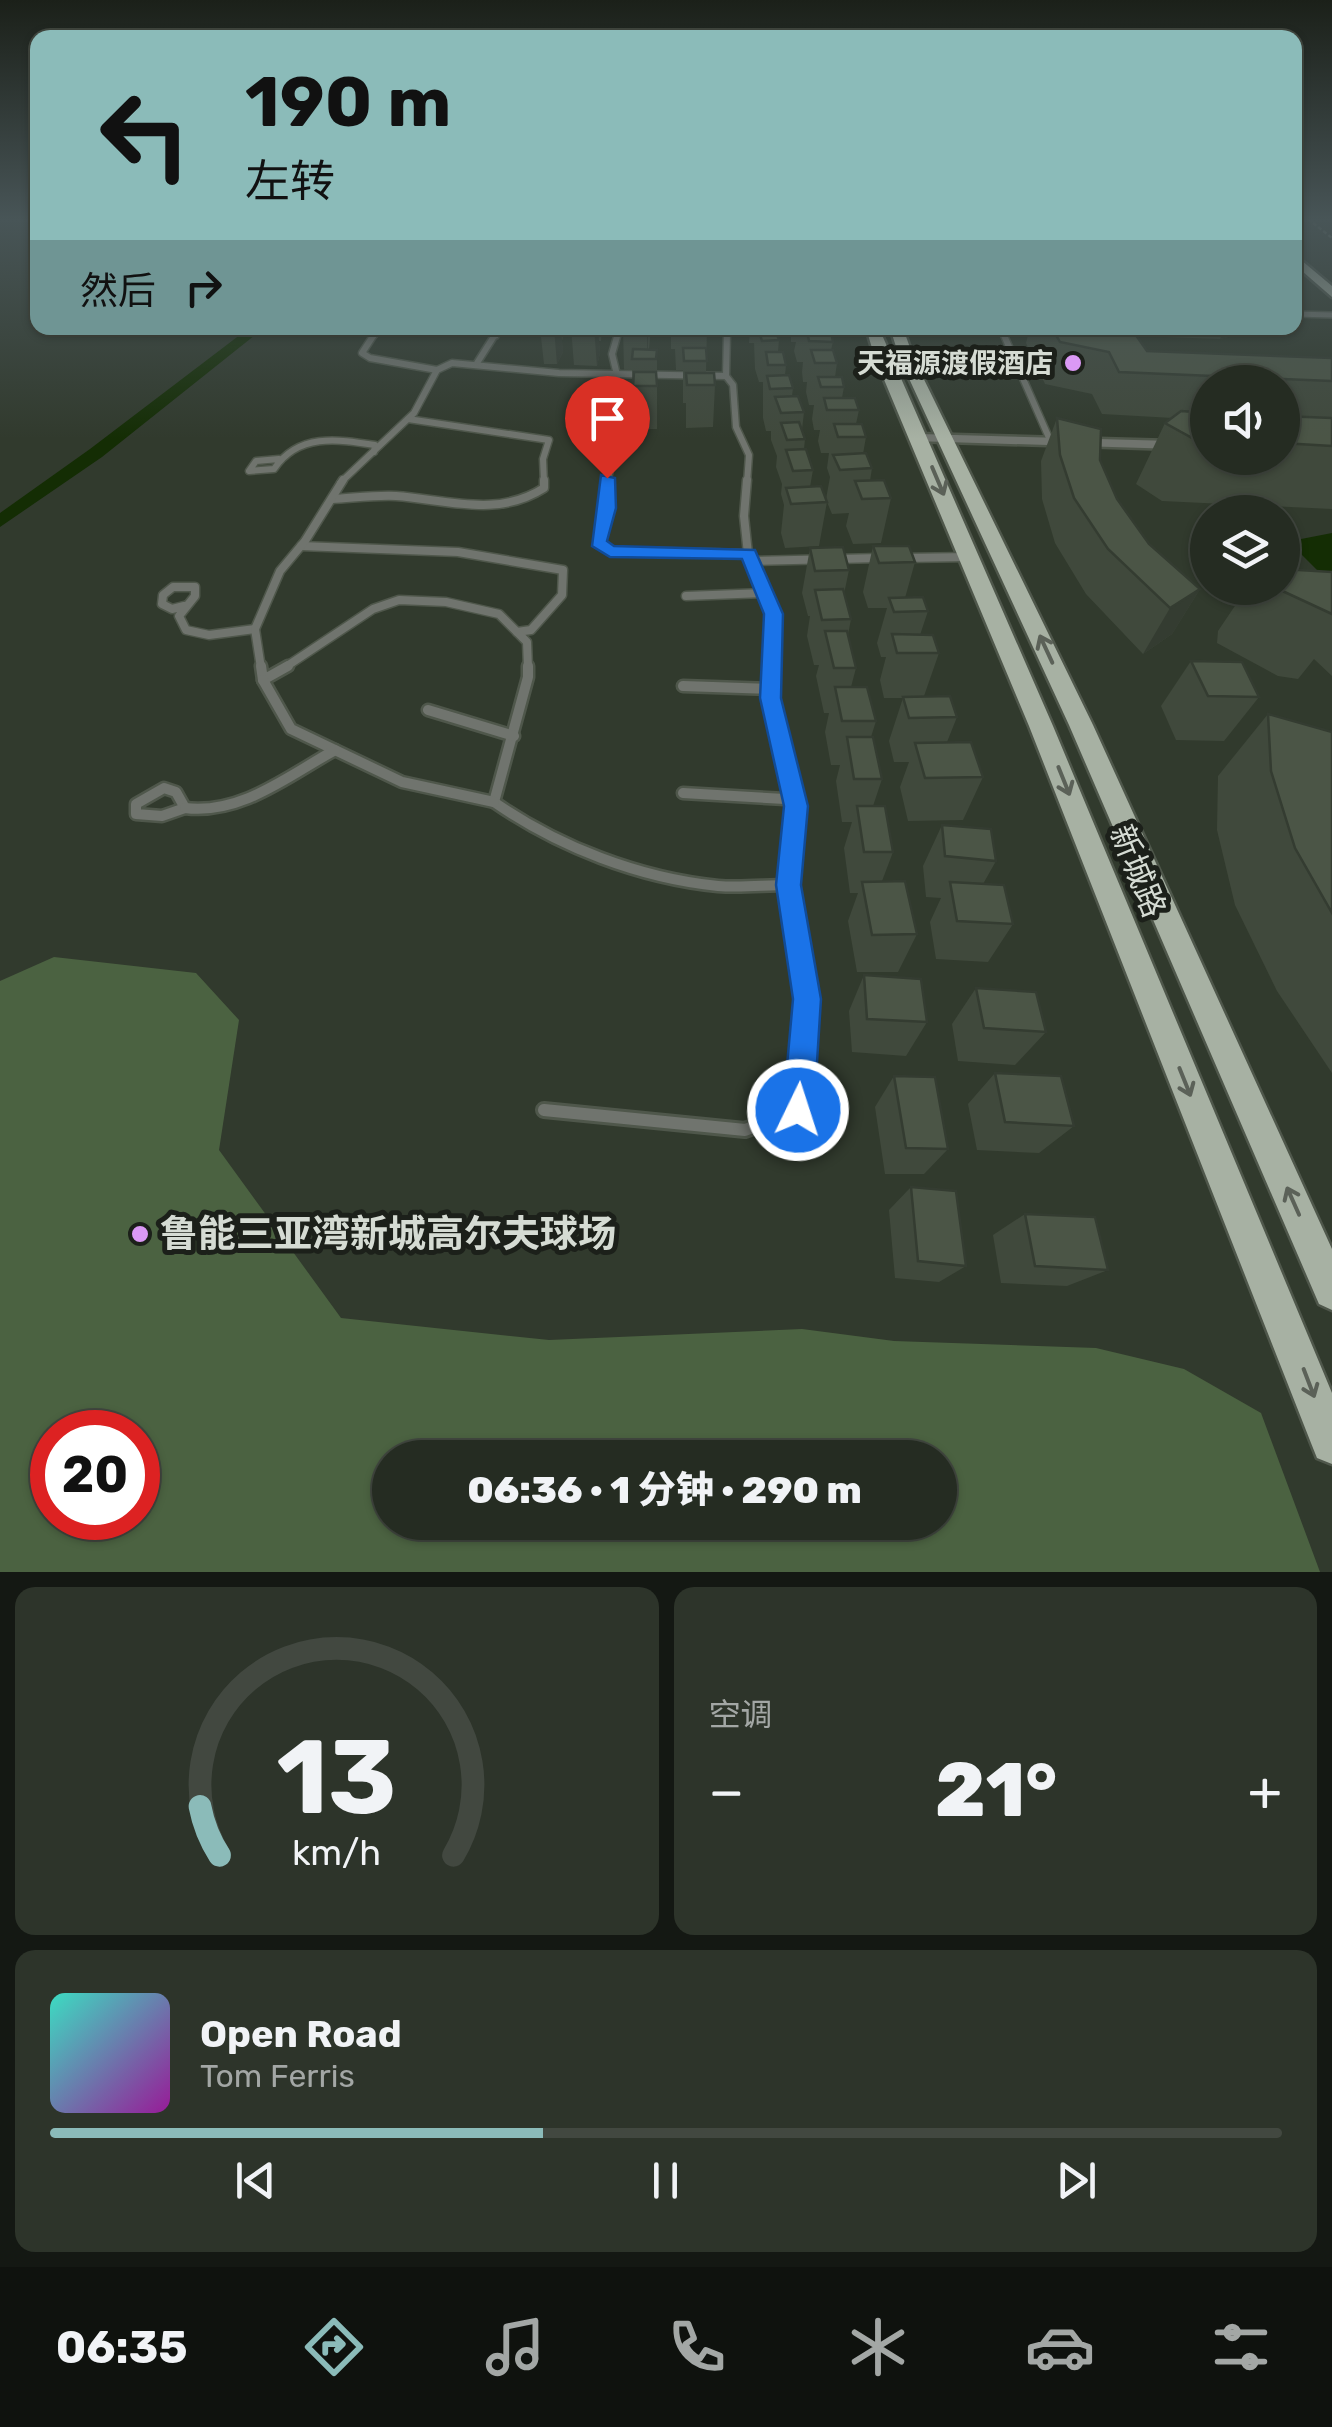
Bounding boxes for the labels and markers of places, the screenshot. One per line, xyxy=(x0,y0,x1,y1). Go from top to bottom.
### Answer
place label: 天福源渡假酒店 xyxy=(857,347,1053,380)
marker: 天福源渡假酒店 xyxy=(1062,352,1084,374)
pin xyxy=(565,376,650,479)
place label: 鲁能三亚湾新城高尔夫球场 xyxy=(160,1211,616,1257)
marker: 鲁能三亚湾新城高尔夫球场 xyxy=(129,1223,151,1245)

